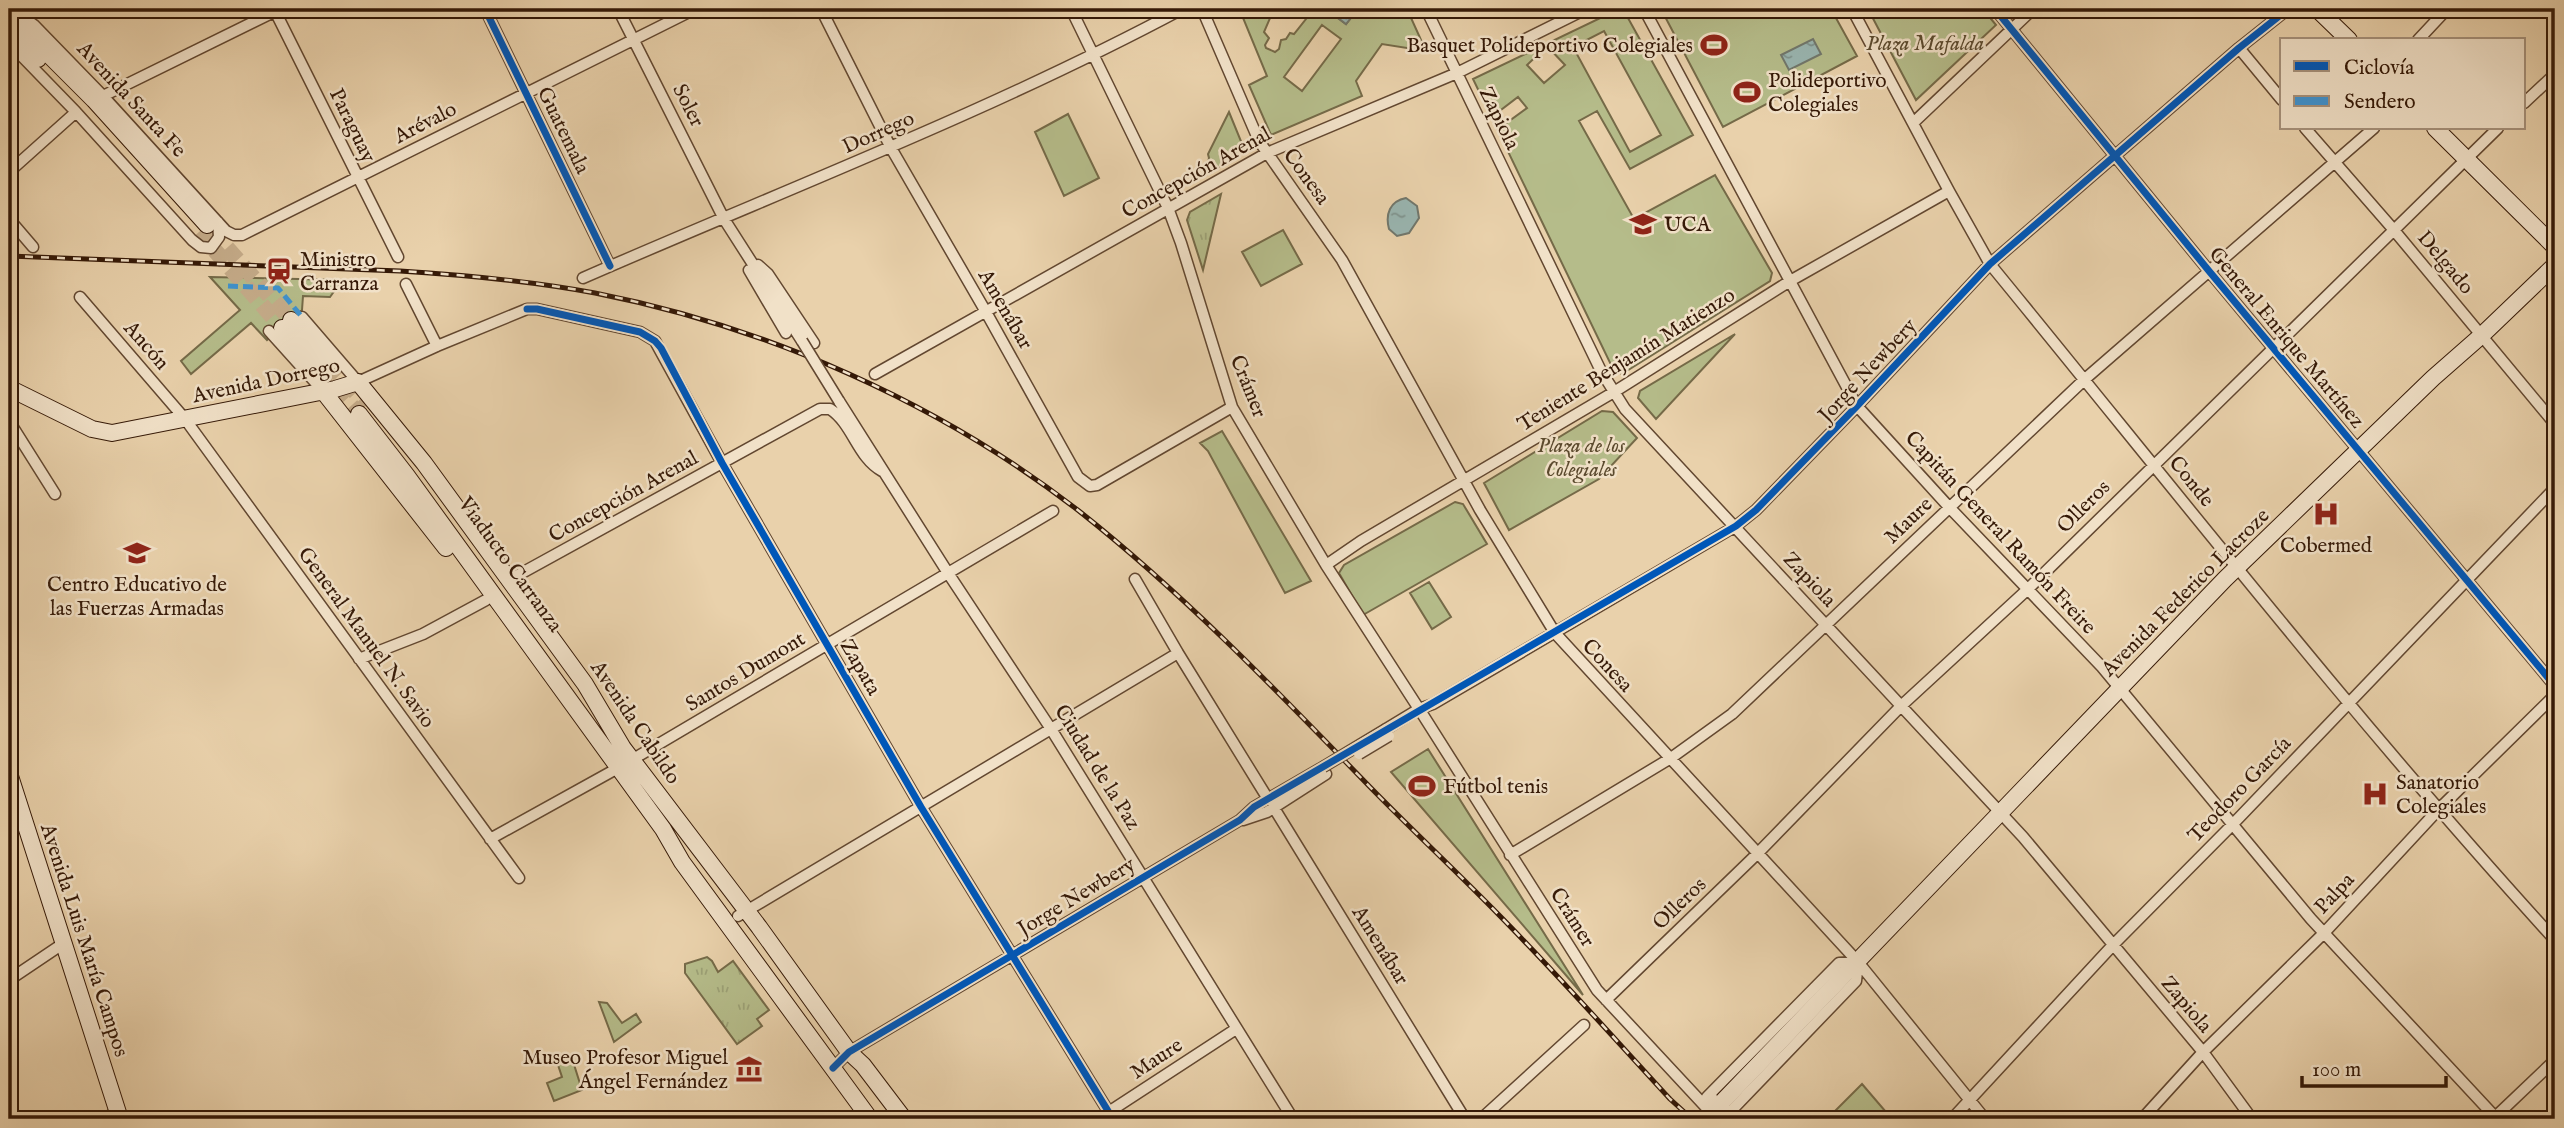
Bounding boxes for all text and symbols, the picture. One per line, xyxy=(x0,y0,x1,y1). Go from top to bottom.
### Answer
sports icon: Basquet Polideportivo Colegiales xyxy=(1699,30,1729,60)
park label: Plaza Mafalda xyxy=(1866,31,1984,58)
place label: Basquet Polideportivo Colegiales xyxy=(1406,33,1693,60)
street label: Avenida Santa Fe xyxy=(70,36,192,164)
legend xyxy=(2280,38,2526,130)
text: Ciclovía xyxy=(2344,55,2415,82)
place label: Polideportivo Colegiales xyxy=(1768,68,1887,119)
sports icon: Polideportivo Colegiales xyxy=(1732,77,1762,107)
street label: Soler xyxy=(665,79,710,132)
street label: Guatemala xyxy=(530,83,596,179)
street label: Zapiola xyxy=(1472,83,1526,155)
street label: Paraguay xyxy=(322,84,381,168)
text: Sendero xyxy=(2344,89,2415,116)
street label: Arévalo xyxy=(389,96,462,151)
street label: Dorrego xyxy=(838,106,919,161)
street label: Concepción Arenal xyxy=(1117,121,1276,225)
street label: Conesa xyxy=(1276,143,1336,211)
school or university icon: UCA xyxy=(1628,209,1658,239)
place label: UCA xyxy=(1664,212,1712,239)
street label: Delgado xyxy=(2410,225,2479,300)
street label: General Enrique Martínez xyxy=(2202,242,2370,434)
place label: Ministro Carranza xyxy=(300,247,379,298)
station icon: Ministro Carranza xyxy=(264,256,294,286)
street label: Amenábar xyxy=(970,264,1039,355)
street label: Teniente Benjamín Matienzo xyxy=(1513,282,1741,438)
street label: Jorge Newbery xyxy=(1812,313,1924,430)
street label: Ancón xyxy=(116,315,175,376)
street label: Crámer xyxy=(1223,351,1272,422)
street label: Avenida Dorrego xyxy=(189,353,342,410)
street label: Capitán General Ramón Freire xyxy=(1898,426,2102,641)
park label: Plaza de los Colegiales xyxy=(1537,433,1626,484)
street label: Concepción Arenal xyxy=(544,445,703,549)
street label: Conde xyxy=(2162,451,2220,513)
street label: Olleros xyxy=(2052,475,2117,540)
street label: Viaducto Carranza xyxy=(451,491,569,639)
street label: Maure xyxy=(1879,491,1939,551)
hospital icon: Cobermed xyxy=(2311,499,2341,529)
street label: Avenida Federico Lacroze xyxy=(2095,503,2276,684)
place label: Cobermed xyxy=(2280,533,2373,560)
school or university icon: Centro Educativo de las Fuerzas Armadas xyxy=(122,538,152,568)
street label: General Manuel N. Savio xyxy=(291,542,441,734)
street label: Zapiola xyxy=(1776,546,1842,614)
place label: Centro Educativo de las Fuerzas Armadas xyxy=(47,572,227,623)
street label: Santos Dumont xyxy=(681,626,811,719)
street label: Conesa xyxy=(1575,634,1639,699)
street label: Zapata xyxy=(833,635,887,702)
street label: Avenida Cabildo xyxy=(583,655,686,790)
street label: Ciudad de la Paz xyxy=(1047,700,1146,836)
street label: Teodoro García xyxy=(2183,730,2298,849)
place label: Sanatorio Colegiales xyxy=(2396,770,2486,821)
sports icon: Fútbol tenis xyxy=(1407,771,1437,801)
place label: Fútbol tenis xyxy=(1443,774,1548,801)
hospital icon: Sanatorio Colegiales xyxy=(2360,779,2390,809)
street label: Avenida Luis María Campos xyxy=(33,819,134,1061)
street label: Jorge Newbery xyxy=(1011,851,1141,944)
street label: Palpa xyxy=(2309,867,2362,921)
street label: Olleros xyxy=(1647,872,1713,936)
street label: Crámer xyxy=(1543,883,1601,953)
street label: Amenábar xyxy=(1344,900,1415,991)
street label: Zapiola xyxy=(2154,971,2218,1040)
street label: Maure xyxy=(1126,1032,1188,1086)
scale bar xyxy=(2302,1044,2445,1088)
place label: Museo Profesor Miguel Ángel Fernández xyxy=(522,1045,728,1096)
museum icon: Museo Profesor Miguel Ángel Fernández xyxy=(734,1054,764,1084)
text: 100 m xyxy=(2312,1057,2361,1084)

